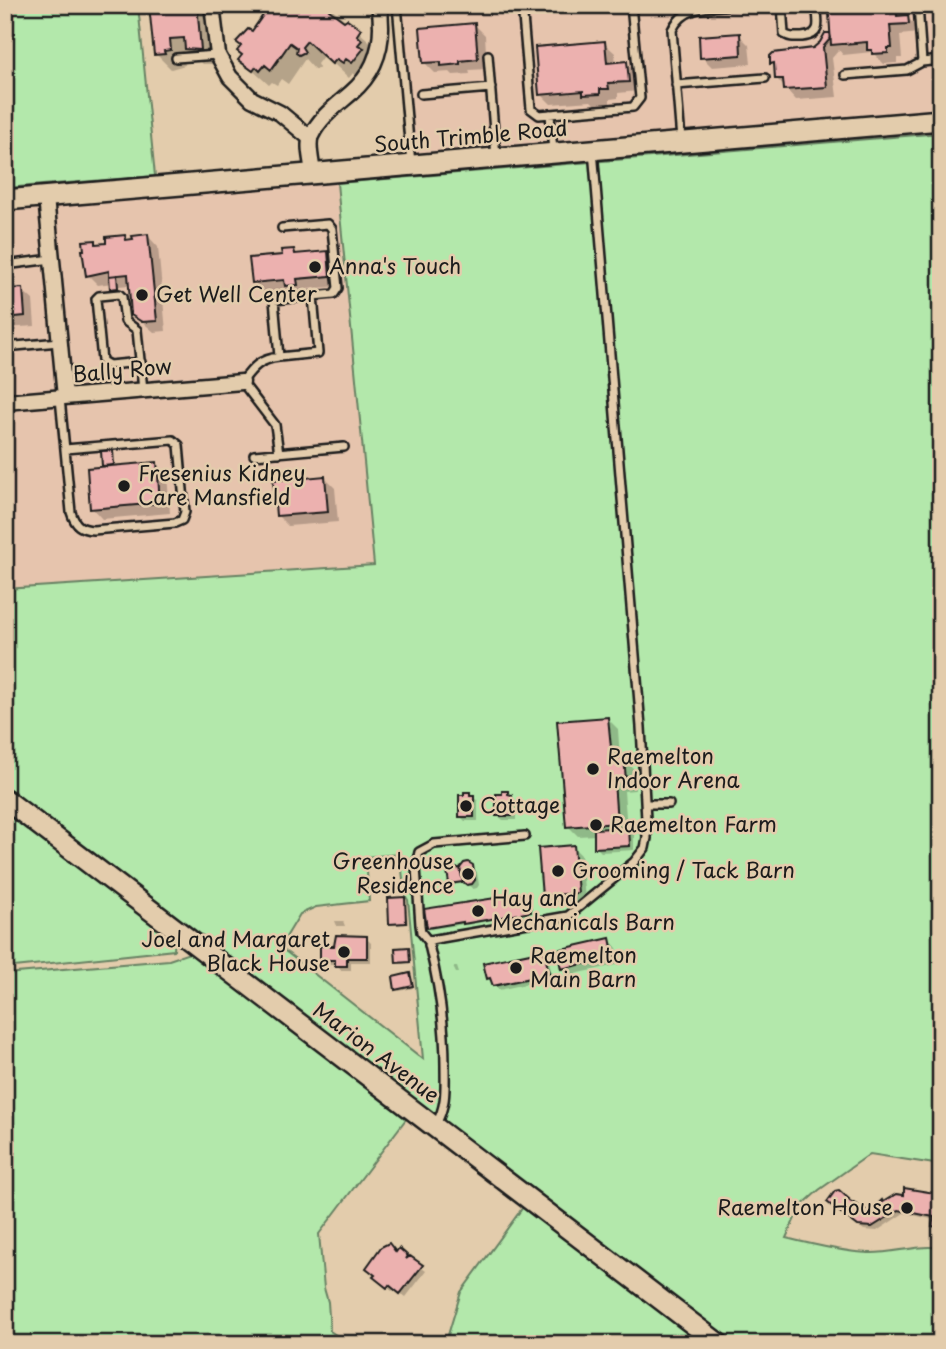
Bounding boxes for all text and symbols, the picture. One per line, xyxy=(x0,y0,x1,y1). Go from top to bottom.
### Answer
street label: South Trimble Road xyxy=(373,111,569,159)
place label: Anna's Touch xyxy=(329,249,461,281)
marker: Anna's Touch xyxy=(307,259,323,275)
place label: Get Well Center xyxy=(156,277,317,309)
marker: Get Well Center xyxy=(134,287,150,303)
street label: Bally Row xyxy=(71,349,173,389)
place label: Fresenius Kidney Care Mansfield xyxy=(138,456,306,512)
marker: Fresenius Kidney Care Mansfield xyxy=(116,478,132,494)
place label: Raemelton Indoor Arena xyxy=(607,739,740,795)
marker: Raemelton Indoor Arena xyxy=(585,761,601,777)
place label: Cottage xyxy=(480,788,560,820)
marker: Cottage xyxy=(458,798,474,814)
place label: Raemelton Farm xyxy=(610,807,777,839)
marker: Raemelton Farm xyxy=(588,817,604,833)
place label: Greenhouse Residence xyxy=(333,844,454,900)
place label: Grooming / Tack Barn xyxy=(572,853,795,885)
marker: Grooming / Tack Barn xyxy=(550,863,566,879)
marker: Greenhouse Residence xyxy=(460,866,476,882)
place label: Hay and Mechanicals Barn xyxy=(492,881,675,937)
marker: Hay and Mechanicals Barn xyxy=(470,903,486,919)
place label: Joel and Margaret Black House xyxy=(141,922,330,978)
place label: Raemelton Main Barn xyxy=(530,938,637,994)
marker: Joel and Margaret Black House xyxy=(336,944,352,960)
marker: Raemelton Main Barn xyxy=(508,960,524,976)
street label: Marion Avenue xyxy=(307,993,447,1110)
place label: Raemelton House xyxy=(717,1190,893,1222)
marker: Raemelton House xyxy=(899,1200,915,1216)

